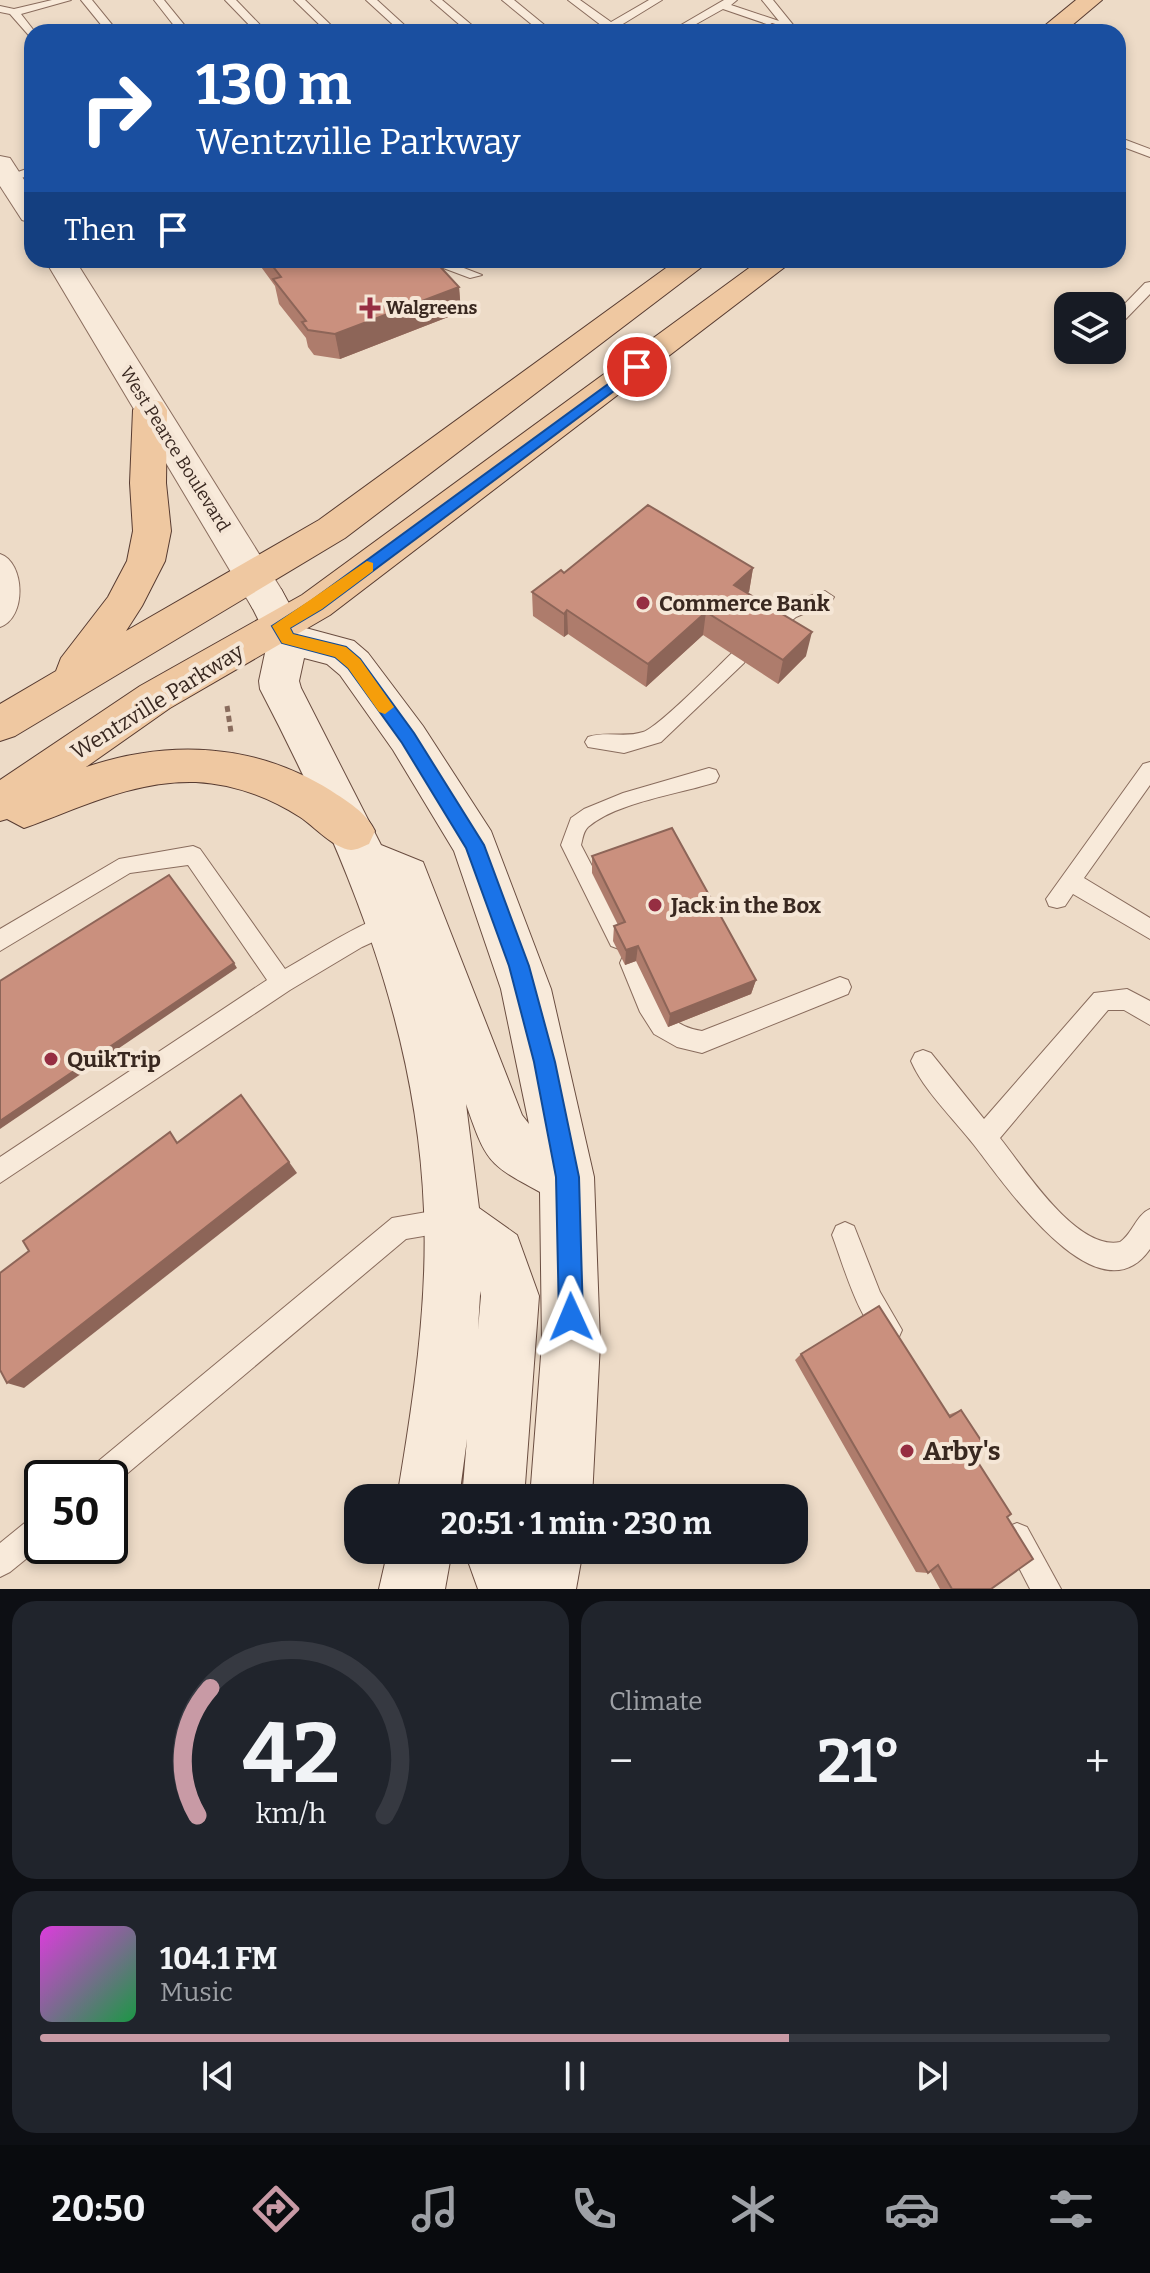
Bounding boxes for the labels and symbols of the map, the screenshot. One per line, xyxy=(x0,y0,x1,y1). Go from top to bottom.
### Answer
place label: Walgreens xyxy=(386,297,478,319)
marker: Walgreens xyxy=(361,299,379,317)
pin xyxy=(603,333,671,401)
street label: West Pearce Boulevard xyxy=(115,362,235,536)
place label: Commerce Bank xyxy=(659,590,830,617)
marker: Commerce Bank xyxy=(634,594,652,612)
street label: Wentzville Parkway xyxy=(66,637,249,765)
place label: Jack in the Box xyxy=(670,892,822,919)
marker: Jack in the Box xyxy=(646,896,664,914)
place label: QuikTrip xyxy=(67,1046,161,1073)
marker: QuikTrip xyxy=(42,1050,60,1068)
position arrow xyxy=(529,1275,613,1359)
place label: Arby's xyxy=(923,1436,1000,1467)
marker: Arby's xyxy=(898,1442,916,1460)
speed limit sign: 50 xyxy=(24,1460,128,1564)

